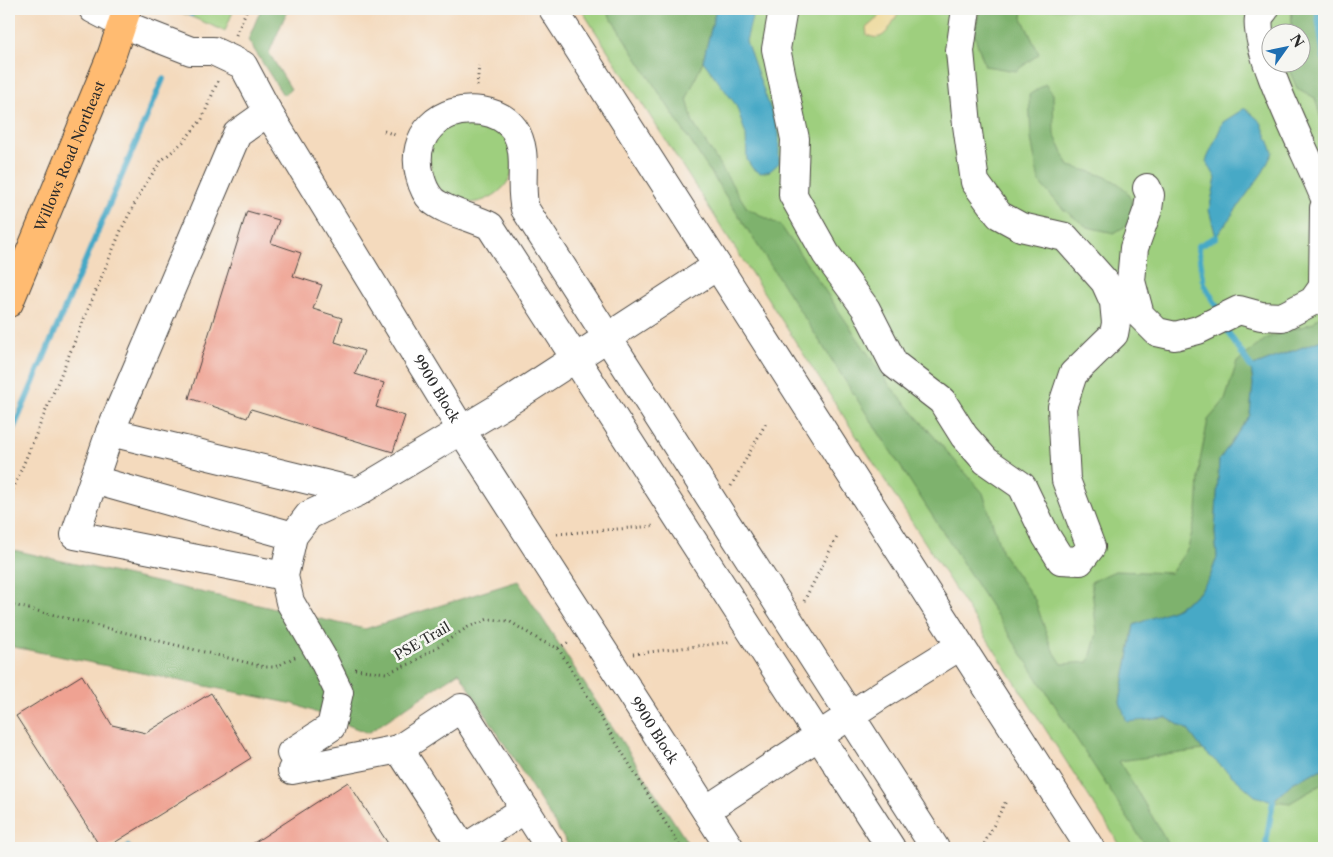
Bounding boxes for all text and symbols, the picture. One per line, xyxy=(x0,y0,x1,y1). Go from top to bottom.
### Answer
north arrow xyxy=(1260,22,1310,72)
text: N xyxy=(1286,31,1308,51)
street label: Willows Road Northeast xyxy=(30,78,109,235)
street label: 9900 Block xyxy=(409,352,464,426)
street label: PSE Trail xyxy=(391,618,453,664)
street label: 9900 Block xyxy=(626,693,683,768)

